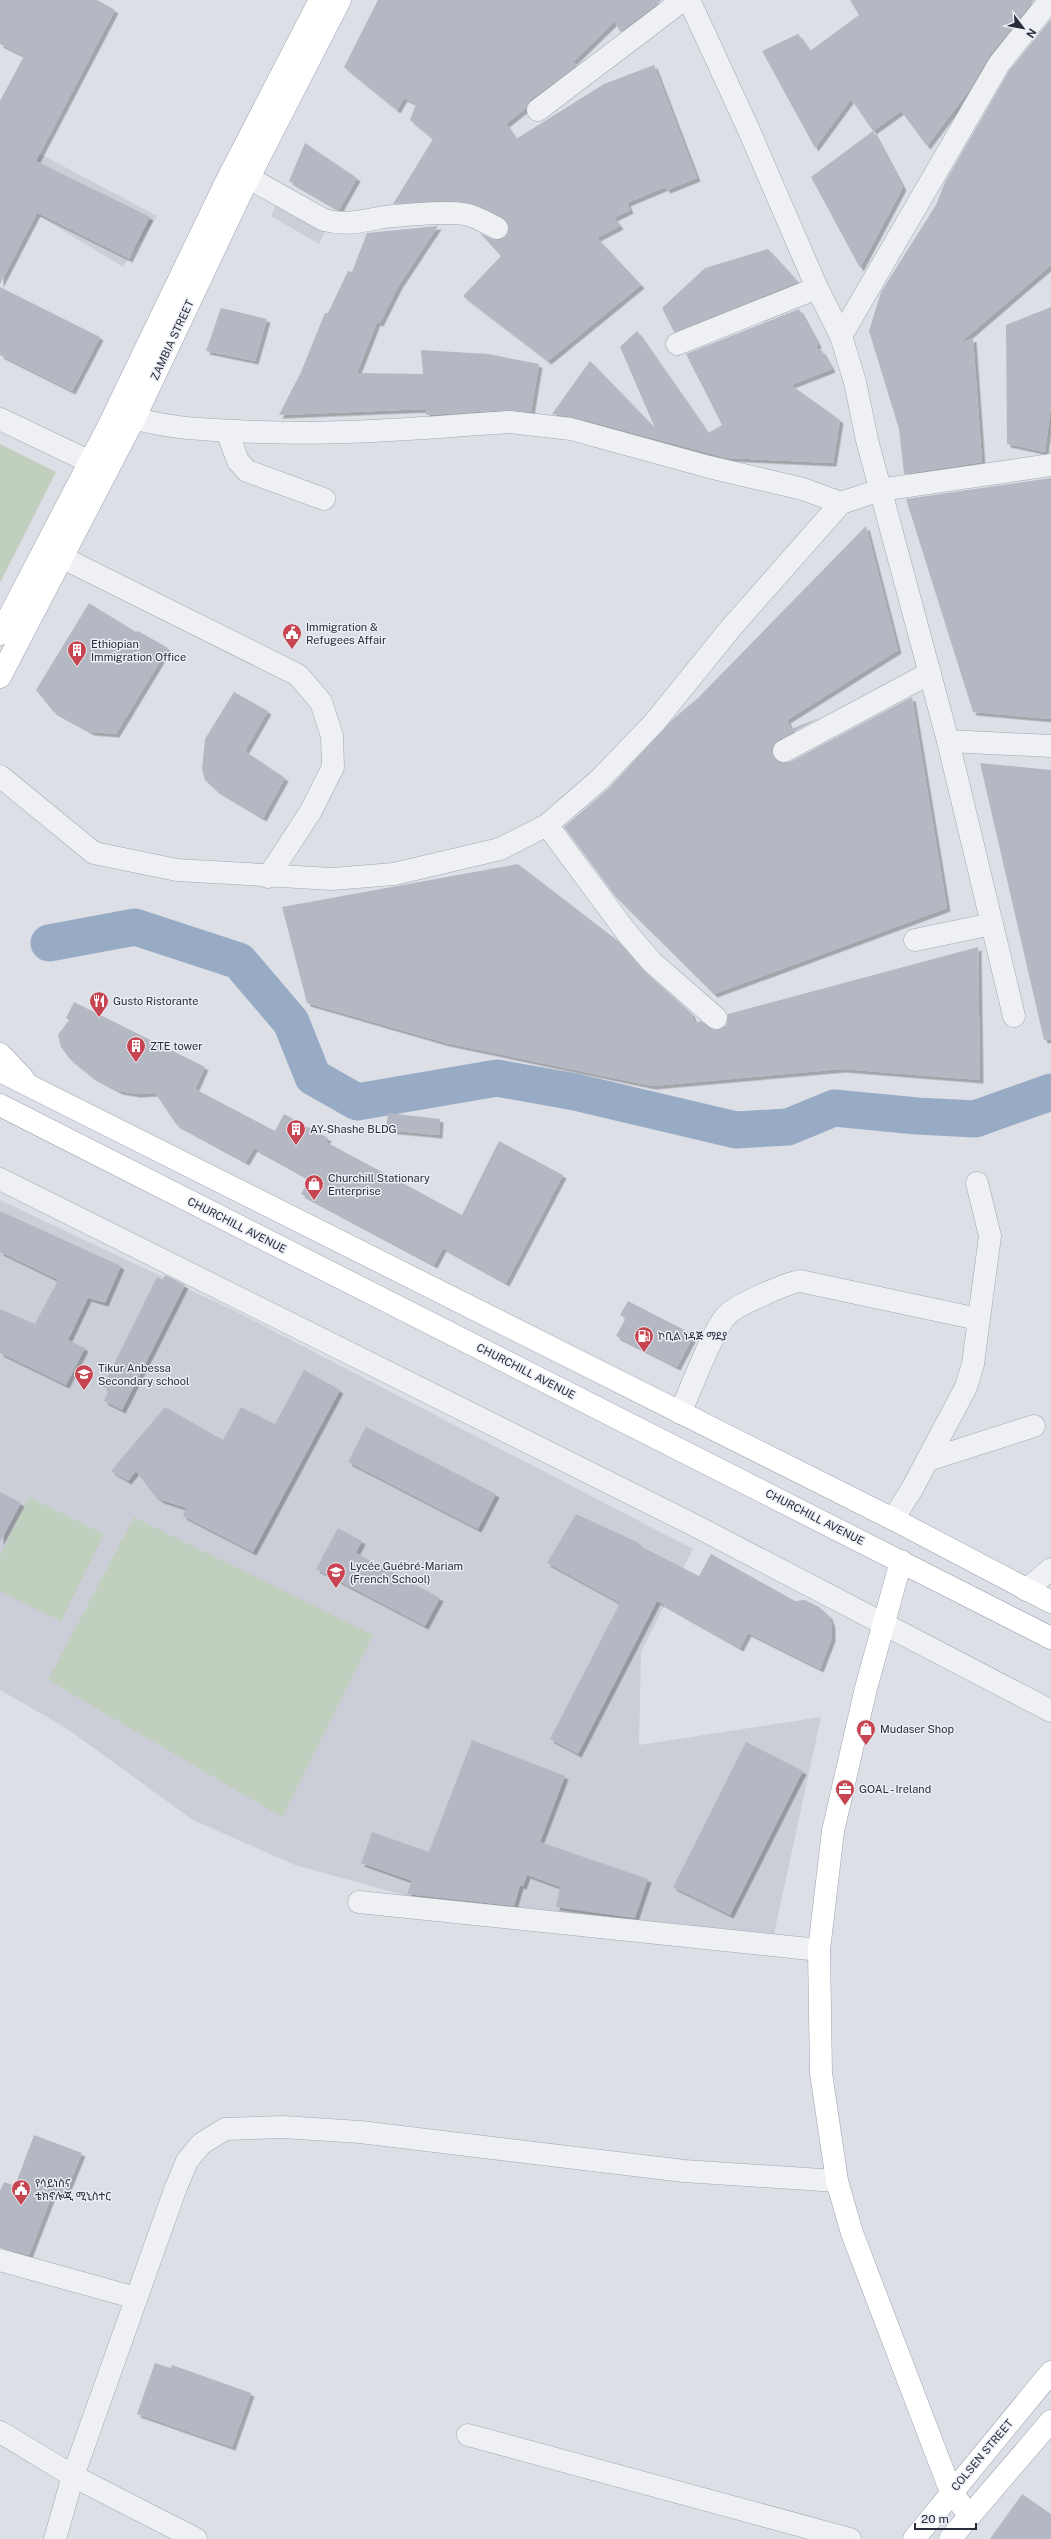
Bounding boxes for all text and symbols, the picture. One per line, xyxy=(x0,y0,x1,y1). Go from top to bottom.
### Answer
north arrow xyxy=(1003,8,1043,48)
text: N xyxy=(1024,26,1039,40)
street label: ZAMBIA STREET xyxy=(148,298,196,382)
place label: Immigration & Refugees Affair xyxy=(306,621,386,646)
public building icon: Immigration & Refugees Affair xyxy=(281,622,303,650)
place label: Ethiopian Immigration Office xyxy=(91,638,186,663)
building icon: Ethiopian Immigration Office xyxy=(66,639,88,667)
restaurant icon: Gusto Ristorante xyxy=(88,990,110,1018)
place label: Gusto Ristorante xyxy=(113,995,198,1007)
building icon: ZTE tower xyxy=(125,1035,147,1063)
place label: ZTE tower xyxy=(150,1040,203,1052)
building icon: AY-Shashe BLDG xyxy=(285,1118,307,1146)
place label: AY-Shashe BLDG xyxy=(310,1123,397,1135)
place label: Churchill Stationary Enterprise xyxy=(328,1172,430,1197)
shop icon: Churchill Stationary Enterprise xyxy=(303,1173,325,1201)
street label: CHURCHILL AVENUE xyxy=(186,1195,288,1255)
fuel station icon: ኮቢል ነዳጅ ማደያ xyxy=(633,1325,655,1353)
place label: ኮቢል ነዳጅ ማደያ xyxy=(658,1330,727,1342)
street label: CHURCHILL AVENUE xyxy=(475,1341,577,1401)
place label: Tikur Anbessa Secondary school xyxy=(98,1362,189,1387)
school or university icon: Tikur Anbessa Secondary school xyxy=(73,1363,95,1391)
street label: CHURCHILL AVENUE xyxy=(764,1487,866,1547)
place label: Lycée Guébré-Mariam (French School) xyxy=(350,1560,463,1585)
school or university icon: Lycée Guébré-Mariam (French School) xyxy=(325,1561,347,1589)
shop icon: Mudaser Shop xyxy=(855,1718,877,1746)
place label: Mudaser Shop xyxy=(880,1723,954,1735)
office icon: GOAL - Ireland xyxy=(834,1778,856,1806)
place label: GOAL - Ireland xyxy=(859,1783,931,1795)
place label: የሳይነስና ቴክኖሎጂ ሚኒስተር xyxy=(35,2177,111,2202)
public building icon: የሳይነስና ቴክኖሎጂ ሚኒስተር xyxy=(10,2178,32,2206)
street label: COLSEN STREET xyxy=(949,2417,1015,2493)
scale bar xyxy=(915,2505,976,2531)
text: 20 m xyxy=(921,2512,949,2526)

